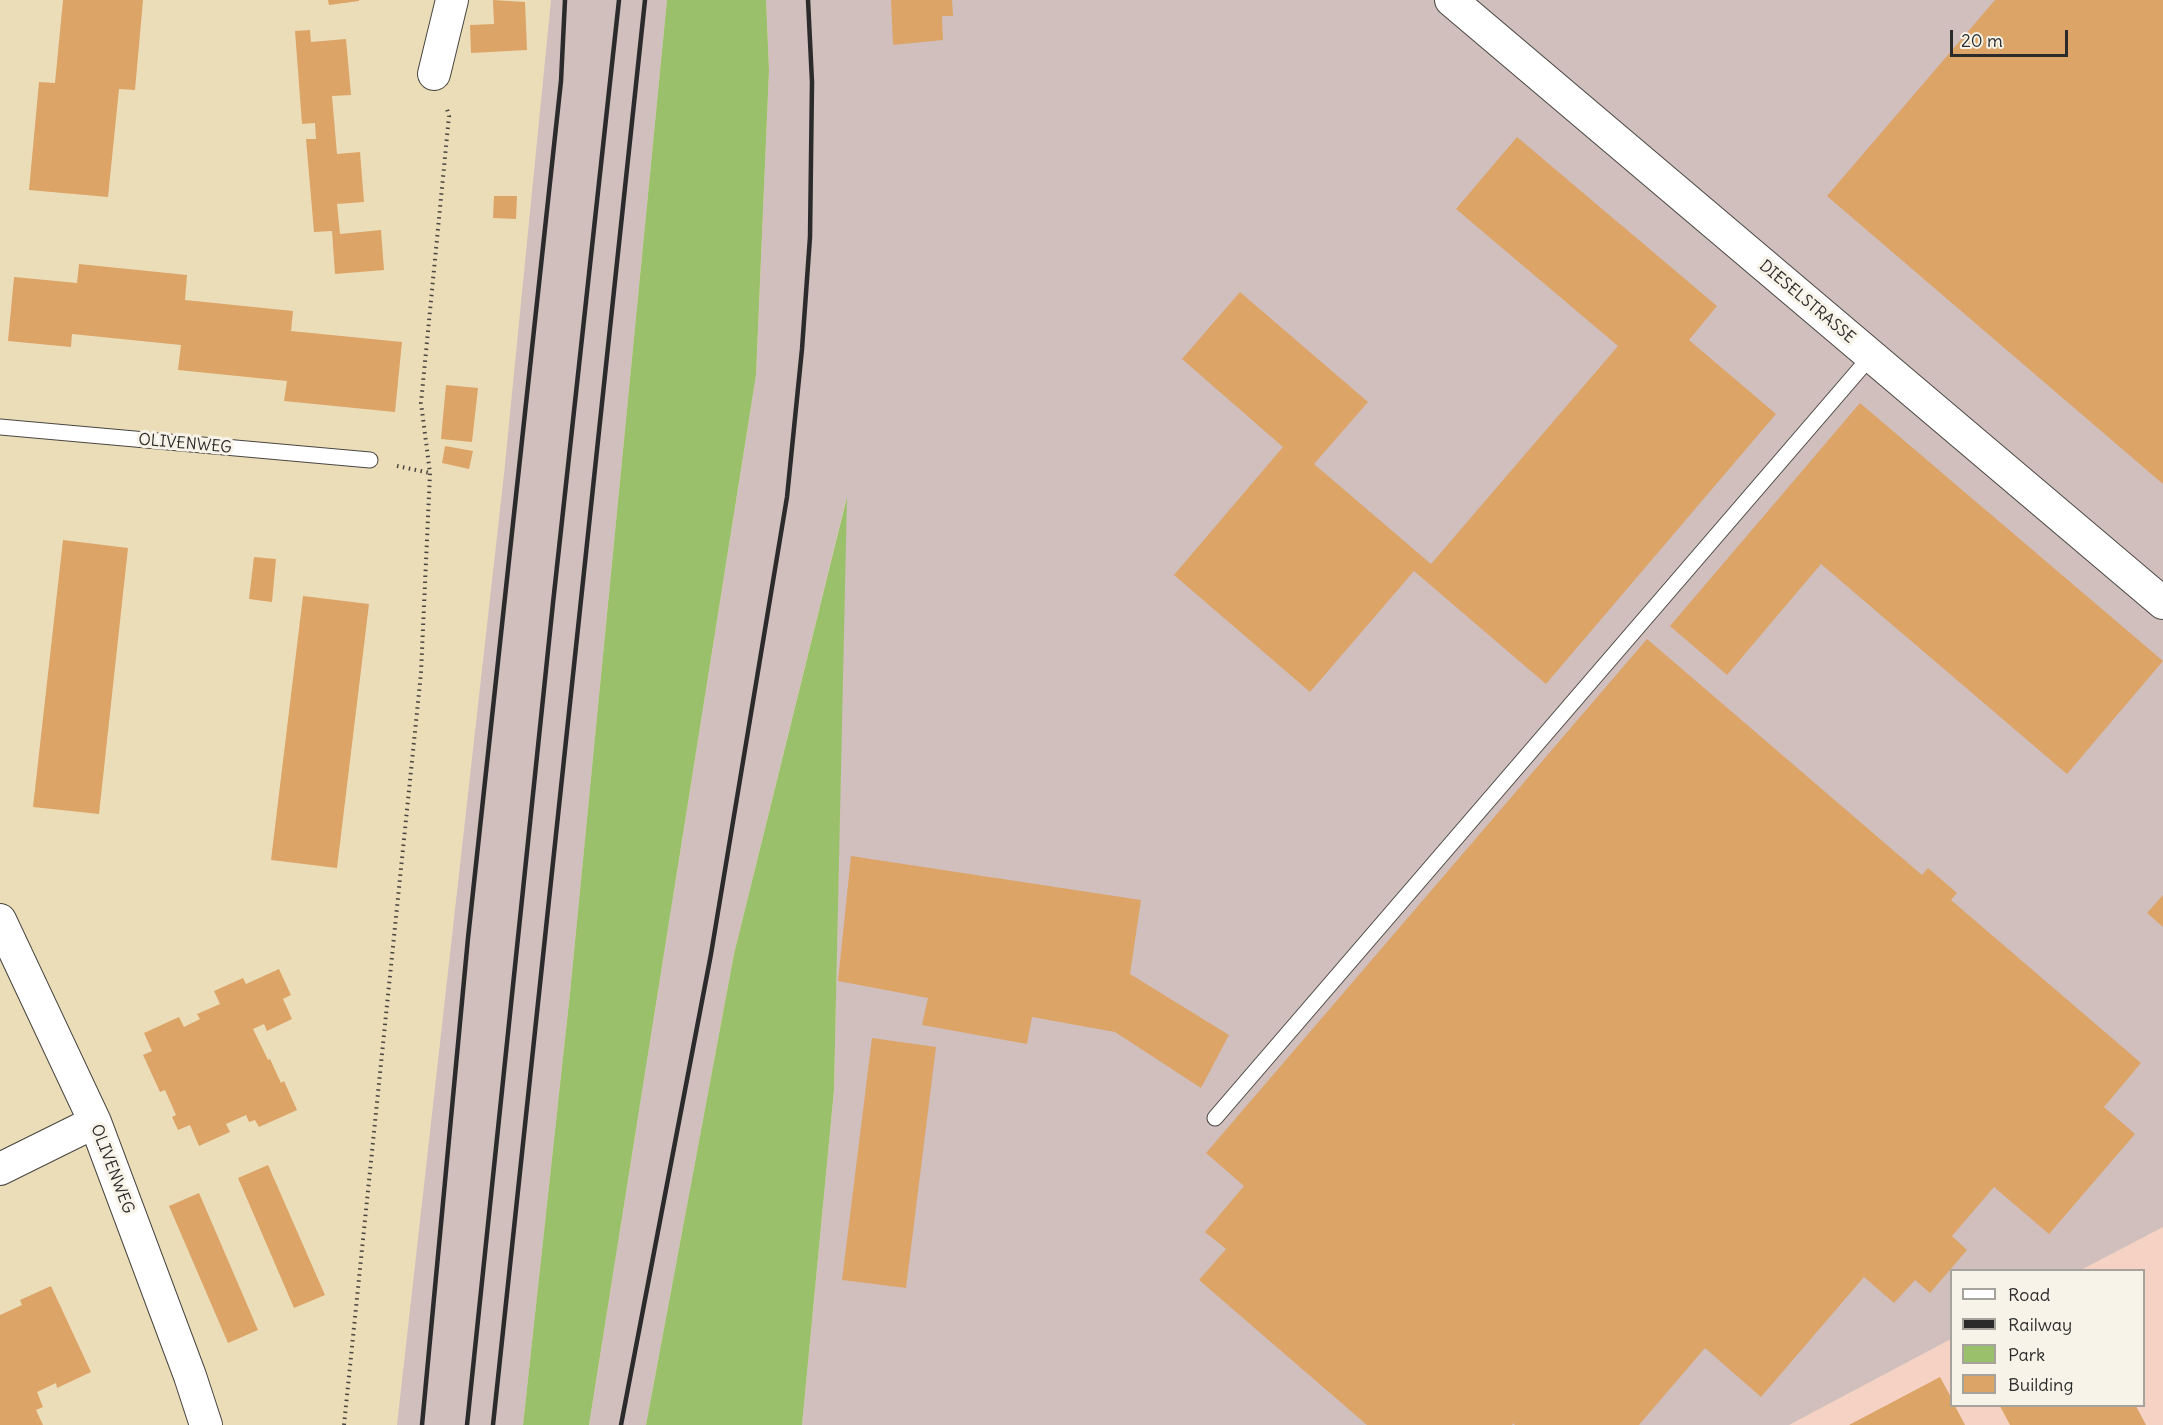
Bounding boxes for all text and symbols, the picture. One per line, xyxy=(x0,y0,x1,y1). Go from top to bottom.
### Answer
scale bar xyxy=(1953,18,2072,56)
text: 20 m xyxy=(1961,29,2003,52)
street label: DIESELSTRASSE xyxy=(1755,256,1859,348)
street label: OLIVENWEG xyxy=(137,430,233,458)
street label: OLIVENWEG xyxy=(86,1122,138,1216)
legend xyxy=(1950,1269,2145,1407)
text: Road xyxy=(2008,1283,2050,1306)
text: Railway xyxy=(2008,1313,2072,1336)
text: Park xyxy=(2008,1343,2045,1366)
text: Building xyxy=(2008,1373,2073,1396)

